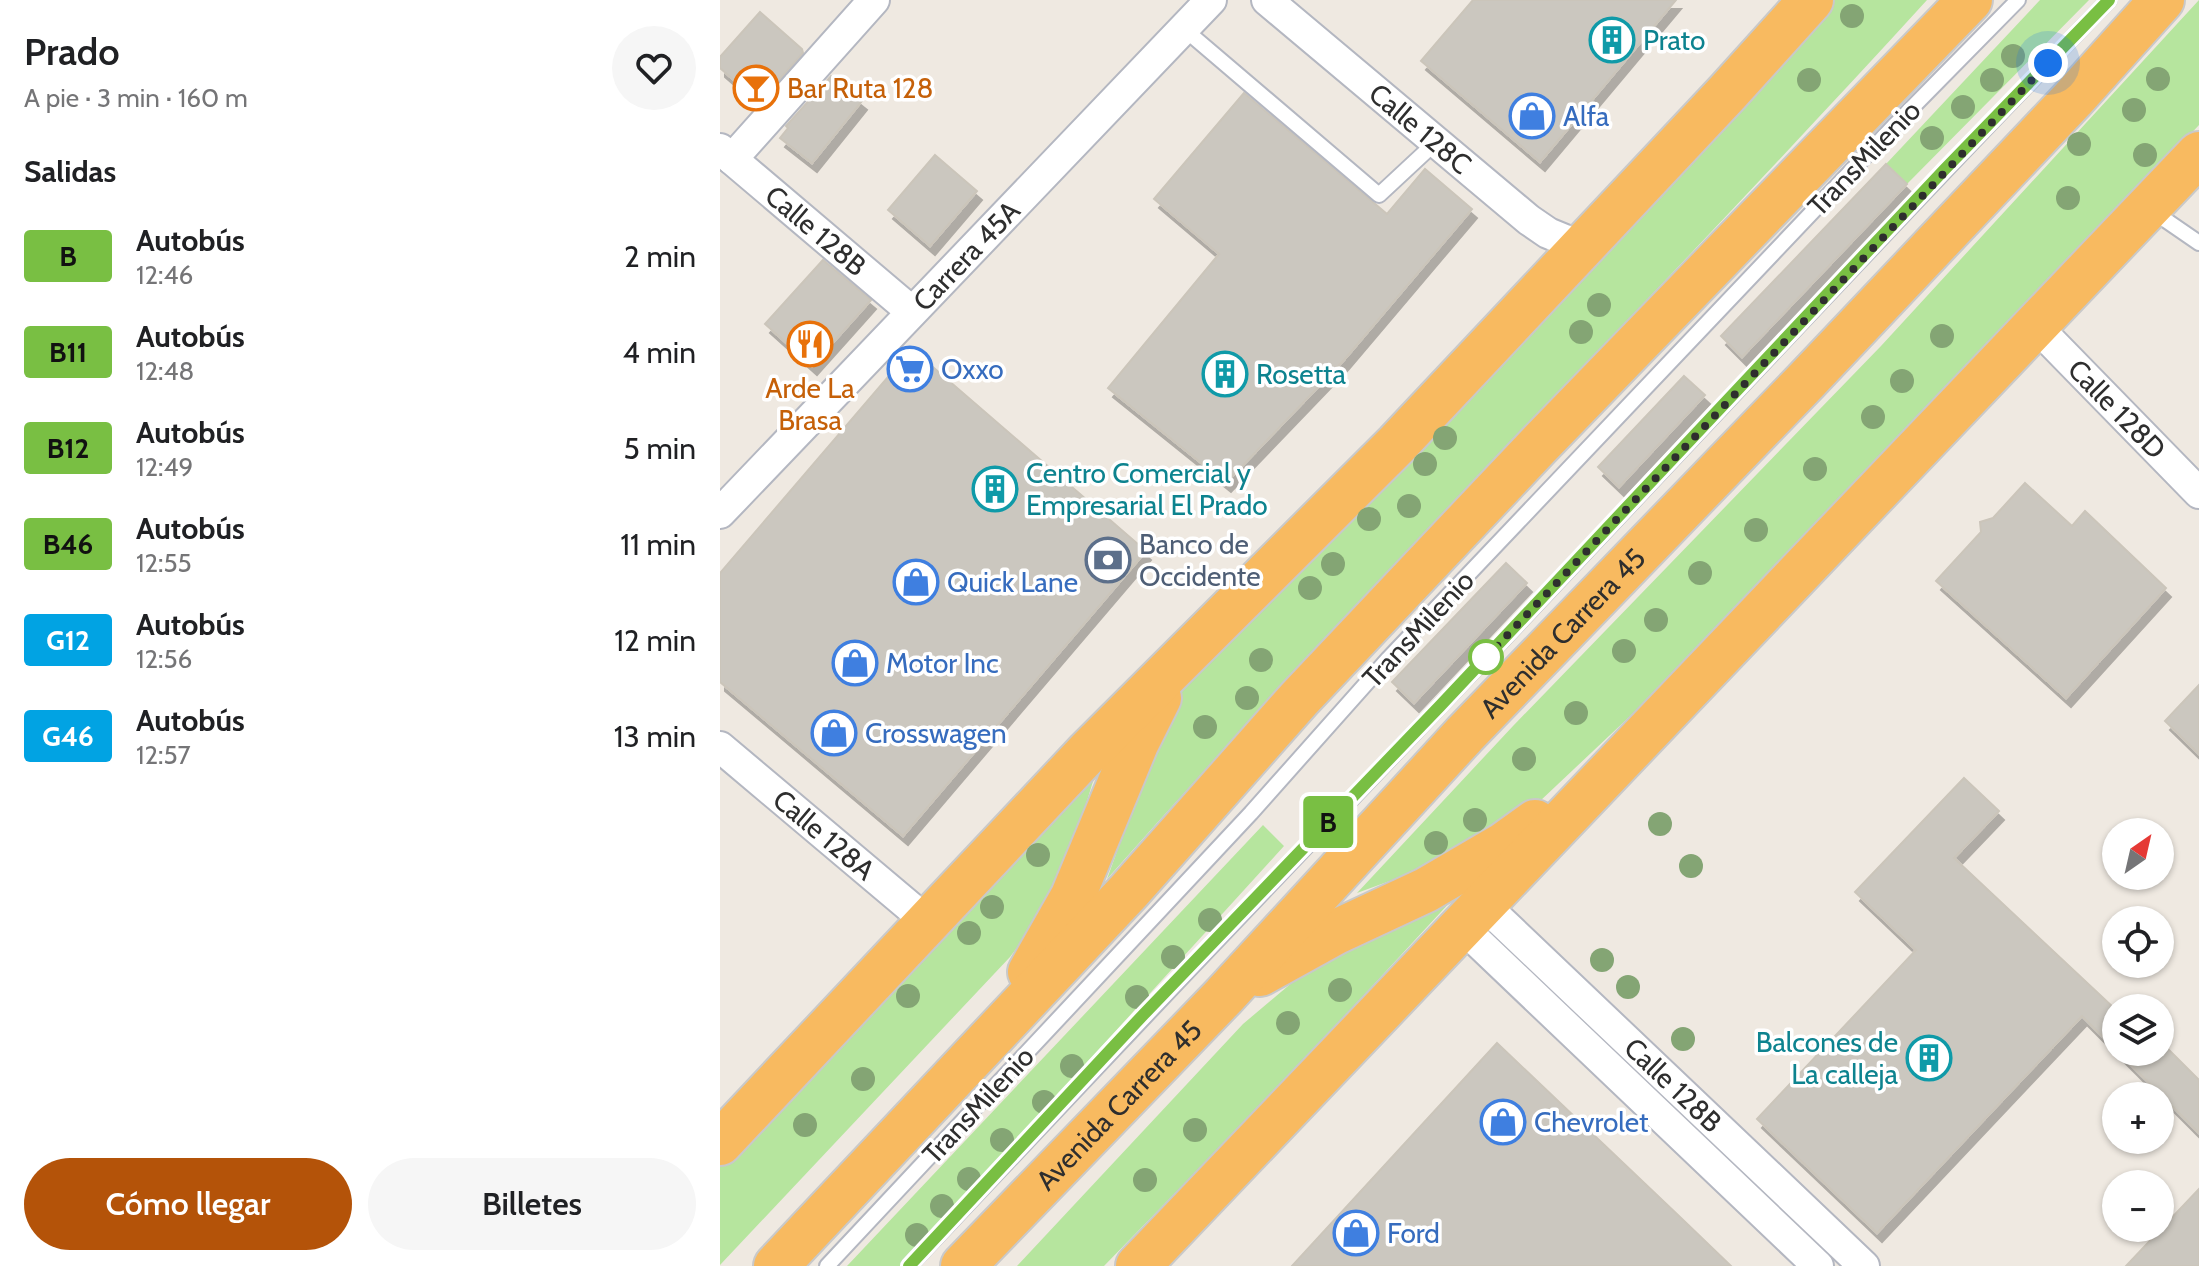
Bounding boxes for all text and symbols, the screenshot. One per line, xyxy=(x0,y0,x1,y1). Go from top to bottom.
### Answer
building icon: Prato xyxy=(1588,16,1636,64)
place label: Prato xyxy=(1643,23,1705,57)
button: heart xyxy=(612,26,696,110)
text: Prado xyxy=(24,28,120,75)
your location xyxy=(2028,43,2068,83)
bar icon: Bar Ruta 128 xyxy=(732,64,780,112)
place label: Bar Ruta 128 xyxy=(787,71,933,105)
street label: Calle 128C xyxy=(1362,76,1478,181)
text: A pie · 3 min · 160 m xyxy=(24,82,248,114)
shop icon: Alfa xyxy=(1508,92,1556,140)
street label: TransMilenio xyxy=(1800,93,1928,223)
place label: Alfa xyxy=(1563,99,1610,133)
text: Salidas xyxy=(24,153,116,190)
street label: Calle 128B xyxy=(759,178,874,283)
street label: Carrera 45A xyxy=(906,193,1027,318)
text: Autobús xyxy=(136,222,245,259)
text: 2 min xyxy=(624,238,696,275)
text: B xyxy=(59,239,77,273)
text: 12:46 xyxy=(136,259,193,291)
text: Autobús xyxy=(136,318,245,355)
restaurant icon: Arde La Brasa xyxy=(786,320,834,368)
text: 4 min xyxy=(622,334,696,371)
text: B11 xyxy=(49,335,87,369)
supermarket icon: Oxxo xyxy=(886,345,934,393)
building icon: Rosetta xyxy=(1201,350,1249,398)
place label: Oxxo xyxy=(941,352,1004,386)
street label: Calle 128D xyxy=(2061,352,2173,466)
text: 12:48 xyxy=(136,355,194,387)
place label: Rosetta xyxy=(1256,357,1347,391)
place label: Arde La Brasa xyxy=(765,371,855,437)
text: Autobús xyxy=(136,414,245,451)
text: 5 min xyxy=(624,430,696,467)
text: B12 xyxy=(47,431,89,465)
text: 12:49 xyxy=(136,451,193,483)
place label: Centro Comercial y Empresarial El Prado xyxy=(1026,456,1268,522)
building icon: Centro Comercial y Empresarial El Prado xyxy=(971,465,1019,513)
text: Autobús xyxy=(136,510,245,547)
text: 11 min xyxy=(620,526,696,563)
text: B46 xyxy=(43,527,93,561)
place label: Banco de Occidente xyxy=(1139,527,1261,593)
bank icon: Banco de Occidente xyxy=(1084,536,1132,584)
street label: Avenida Carrera 45 xyxy=(1473,541,1652,725)
text: 12:55 xyxy=(136,547,192,579)
shop icon: Quick Lane xyxy=(892,558,940,606)
street label: TransMilenio xyxy=(1355,563,1481,695)
place label: Quick Lane xyxy=(947,565,1078,599)
text: Autobús xyxy=(136,606,245,643)
text: 12 min xyxy=(614,622,696,659)
text: G12 xyxy=(46,623,90,657)
shop icon: Motor Inc xyxy=(831,639,879,687)
unlabelled marker xyxy=(1469,640,1503,674)
text: 12:56 xyxy=(136,643,192,675)
place label: Motor Inc xyxy=(886,646,999,680)
text: Autobús xyxy=(136,702,245,739)
shop icon: Crosswagen xyxy=(810,709,858,757)
place label: Crosswagen xyxy=(865,716,1007,750)
text: 13 min xyxy=(614,718,696,755)
text: G46 xyxy=(42,719,94,753)
text: 12:57 xyxy=(136,739,191,771)
street label: Calle 128A xyxy=(766,782,882,888)
line badge: B xyxy=(1302,796,1354,848)
text: B xyxy=(1319,805,1337,839)
north arrow xyxy=(2102,818,2174,890)
map controls xyxy=(2102,818,2174,1242)
button: locate xyxy=(2102,906,2174,978)
button: layers xyxy=(2102,994,2174,1066)
street label: Avenida Carrera 45 xyxy=(1029,1013,1208,1197)
place label: Balcones de La calleja xyxy=(1756,1025,1899,1091)
street label: Calle 128B xyxy=(1617,1031,1729,1139)
building icon: Balcones de La calleja xyxy=(1905,1034,1953,1082)
street label: TransMilenio xyxy=(915,1039,1041,1171)
button: + xyxy=(2102,1082,2174,1154)
shop icon: Chevrolet xyxy=(1479,1098,1527,1146)
place label: Chevrolet xyxy=(1534,1105,1649,1139)
button: Cómo llegar xyxy=(24,1158,352,1250)
button: Billetes xyxy=(368,1158,696,1250)
button: − xyxy=(2102,1170,2174,1242)
shop icon: Ford xyxy=(1332,1209,1380,1257)
place label: Ford xyxy=(1387,1216,1440,1250)

